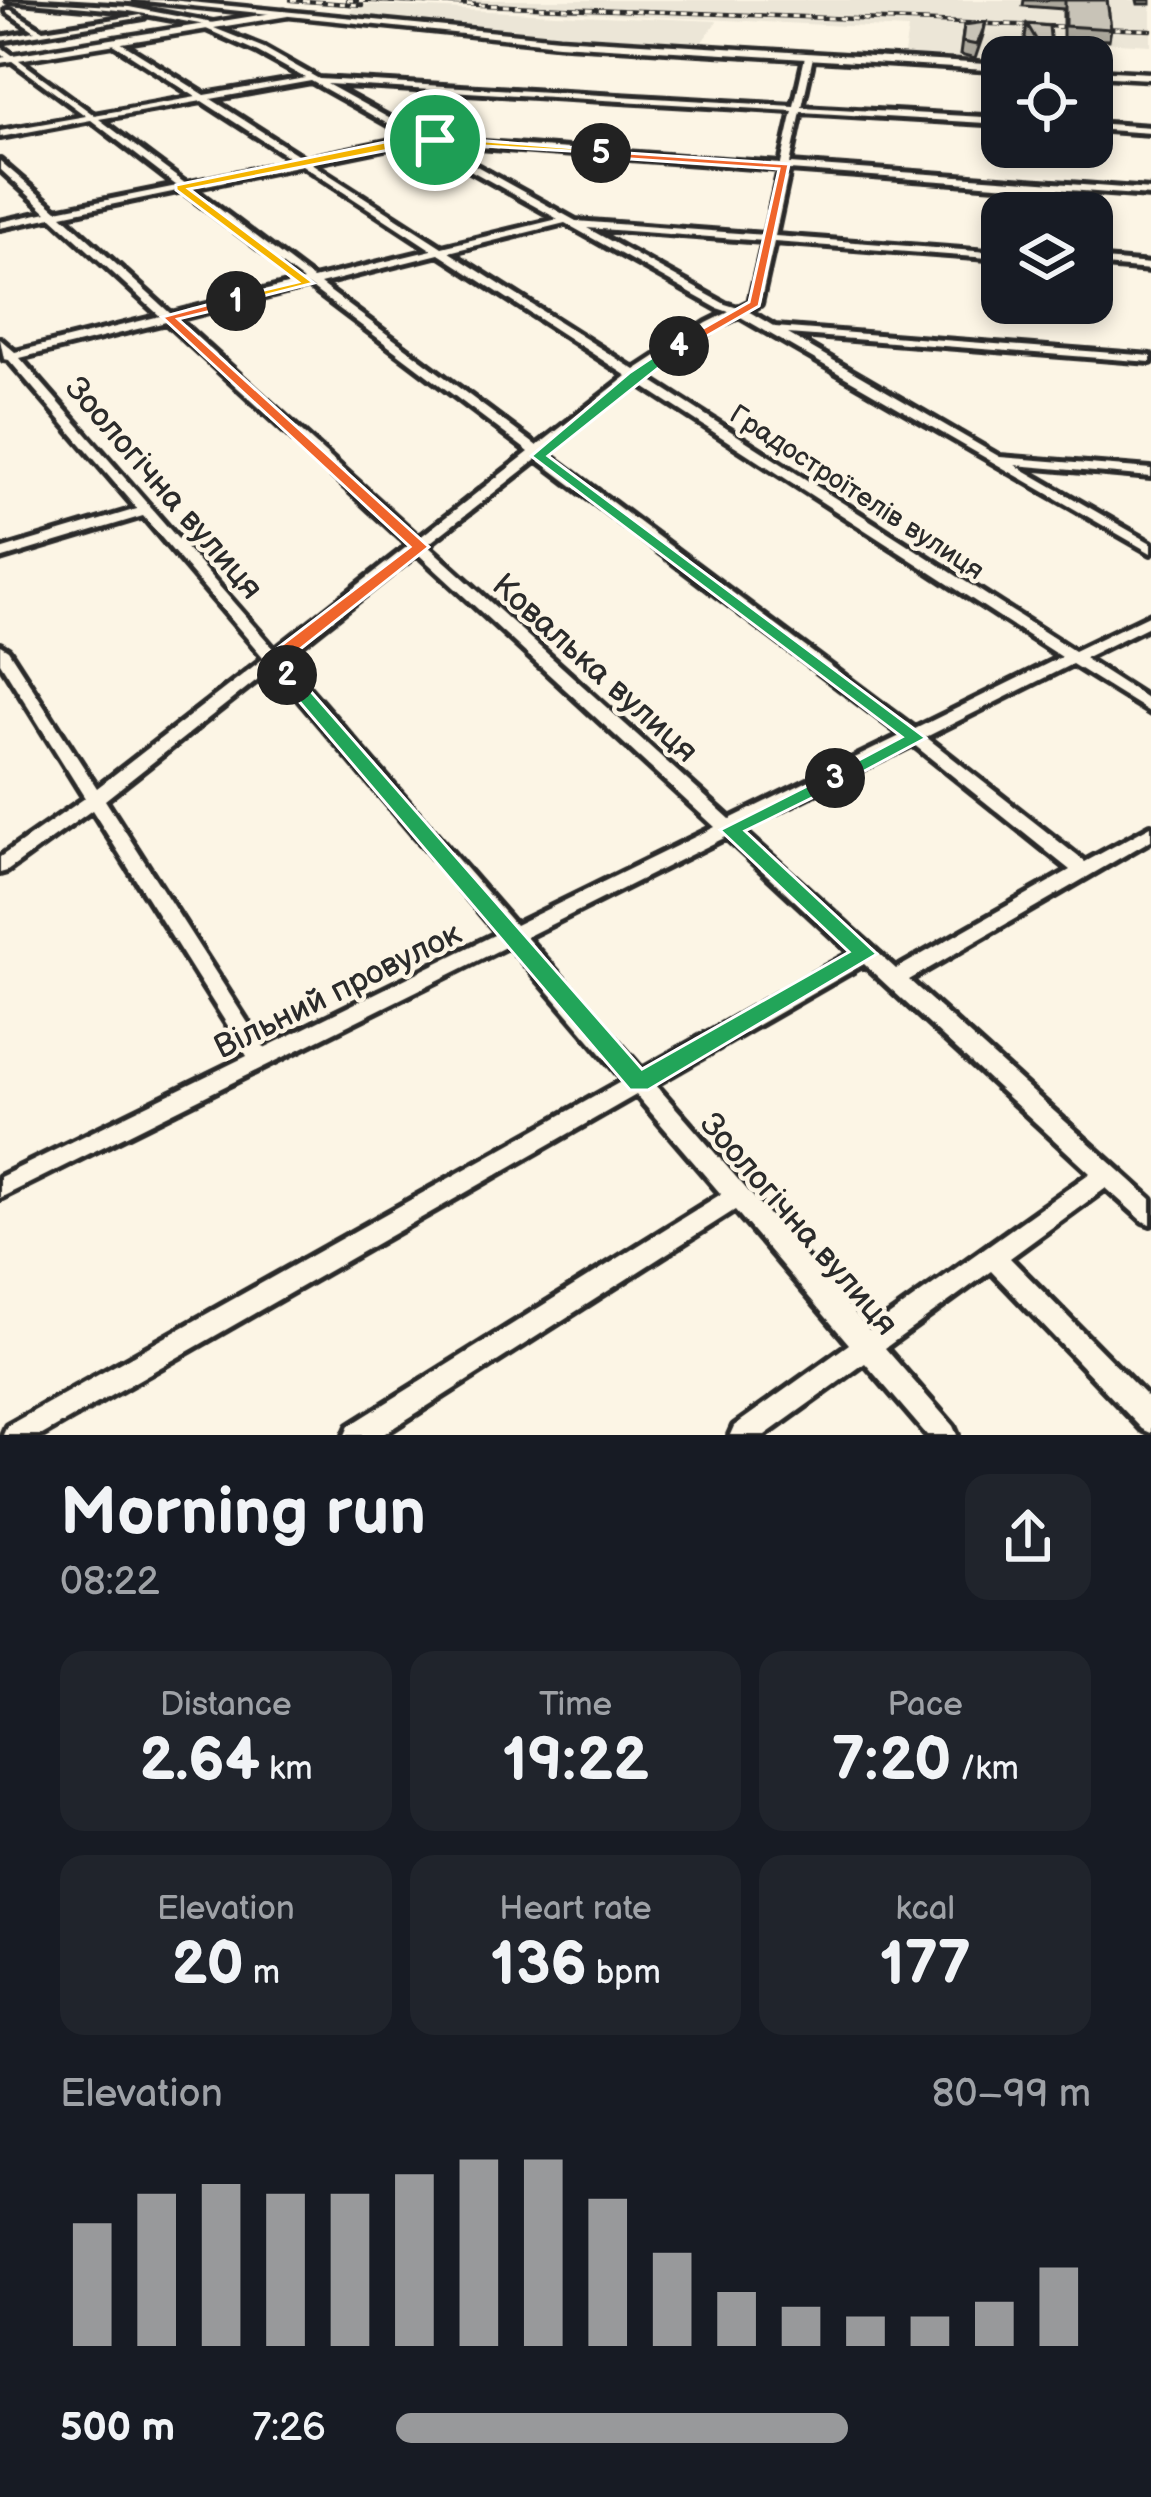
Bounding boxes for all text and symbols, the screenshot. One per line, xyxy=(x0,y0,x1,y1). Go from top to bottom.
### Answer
map controls xyxy=(981,36,1113,324)
button: locate xyxy=(981,36,1113,168)
pin xyxy=(384,89,486,191)
icon: arrive xyxy=(402,107,468,173)
pin: 5 xyxy=(571,123,631,183)
text: 5 xyxy=(591,133,611,173)
button: layers xyxy=(981,192,1113,324)
pin: 1 xyxy=(206,271,266,331)
text: 1 xyxy=(229,281,243,321)
pin: 4 xyxy=(649,316,709,376)
text: 4 xyxy=(669,326,689,366)
street label: Зоологічна вулиця xyxy=(56,369,271,608)
street label: Градостроїтелiв вулиця xyxy=(723,399,990,587)
street label: Ковалька вулиця xyxy=(483,566,706,771)
pin: 2 xyxy=(257,645,317,705)
text: 2 xyxy=(277,655,297,695)
pin: 3 xyxy=(805,748,865,808)
text: 3 xyxy=(825,758,845,798)
street label: Вільний провулок xyxy=(208,913,468,1068)
street label: Зоологічна вулиця xyxy=(691,1105,906,1344)
text: Morning run xyxy=(60,1474,426,1553)
button: share xyxy=(965,1474,1091,1600)
text: 08:22 xyxy=(60,1559,160,1606)
text: Distance xyxy=(160,1685,292,1725)
text: Time xyxy=(539,1685,612,1725)
text: Pace xyxy=(888,1685,963,1725)
text: 2.64 xyxy=(139,1725,260,1797)
text: 19:22 xyxy=(502,1725,649,1797)
text: 7:20 xyxy=(832,1725,951,1797)
text: km xyxy=(260,1749,312,1789)
text: /km xyxy=(951,1749,1019,1789)
text: Elevation xyxy=(157,1889,295,1929)
text: Heart rate xyxy=(499,1889,652,1929)
text: kcal xyxy=(896,1889,955,1929)
text: 20 xyxy=(172,1929,244,2001)
text: 136 xyxy=(490,1929,587,2001)
text: 177 xyxy=(879,1929,971,2001)
text: m xyxy=(244,1953,280,1993)
text: bpm xyxy=(587,1953,661,1993)
text: Elevation xyxy=(60,2071,223,2118)
text: 80–99 m xyxy=(932,2071,1091,2118)
text: 500 m xyxy=(60,2405,175,2452)
text: 7:26 xyxy=(252,2405,326,2452)

